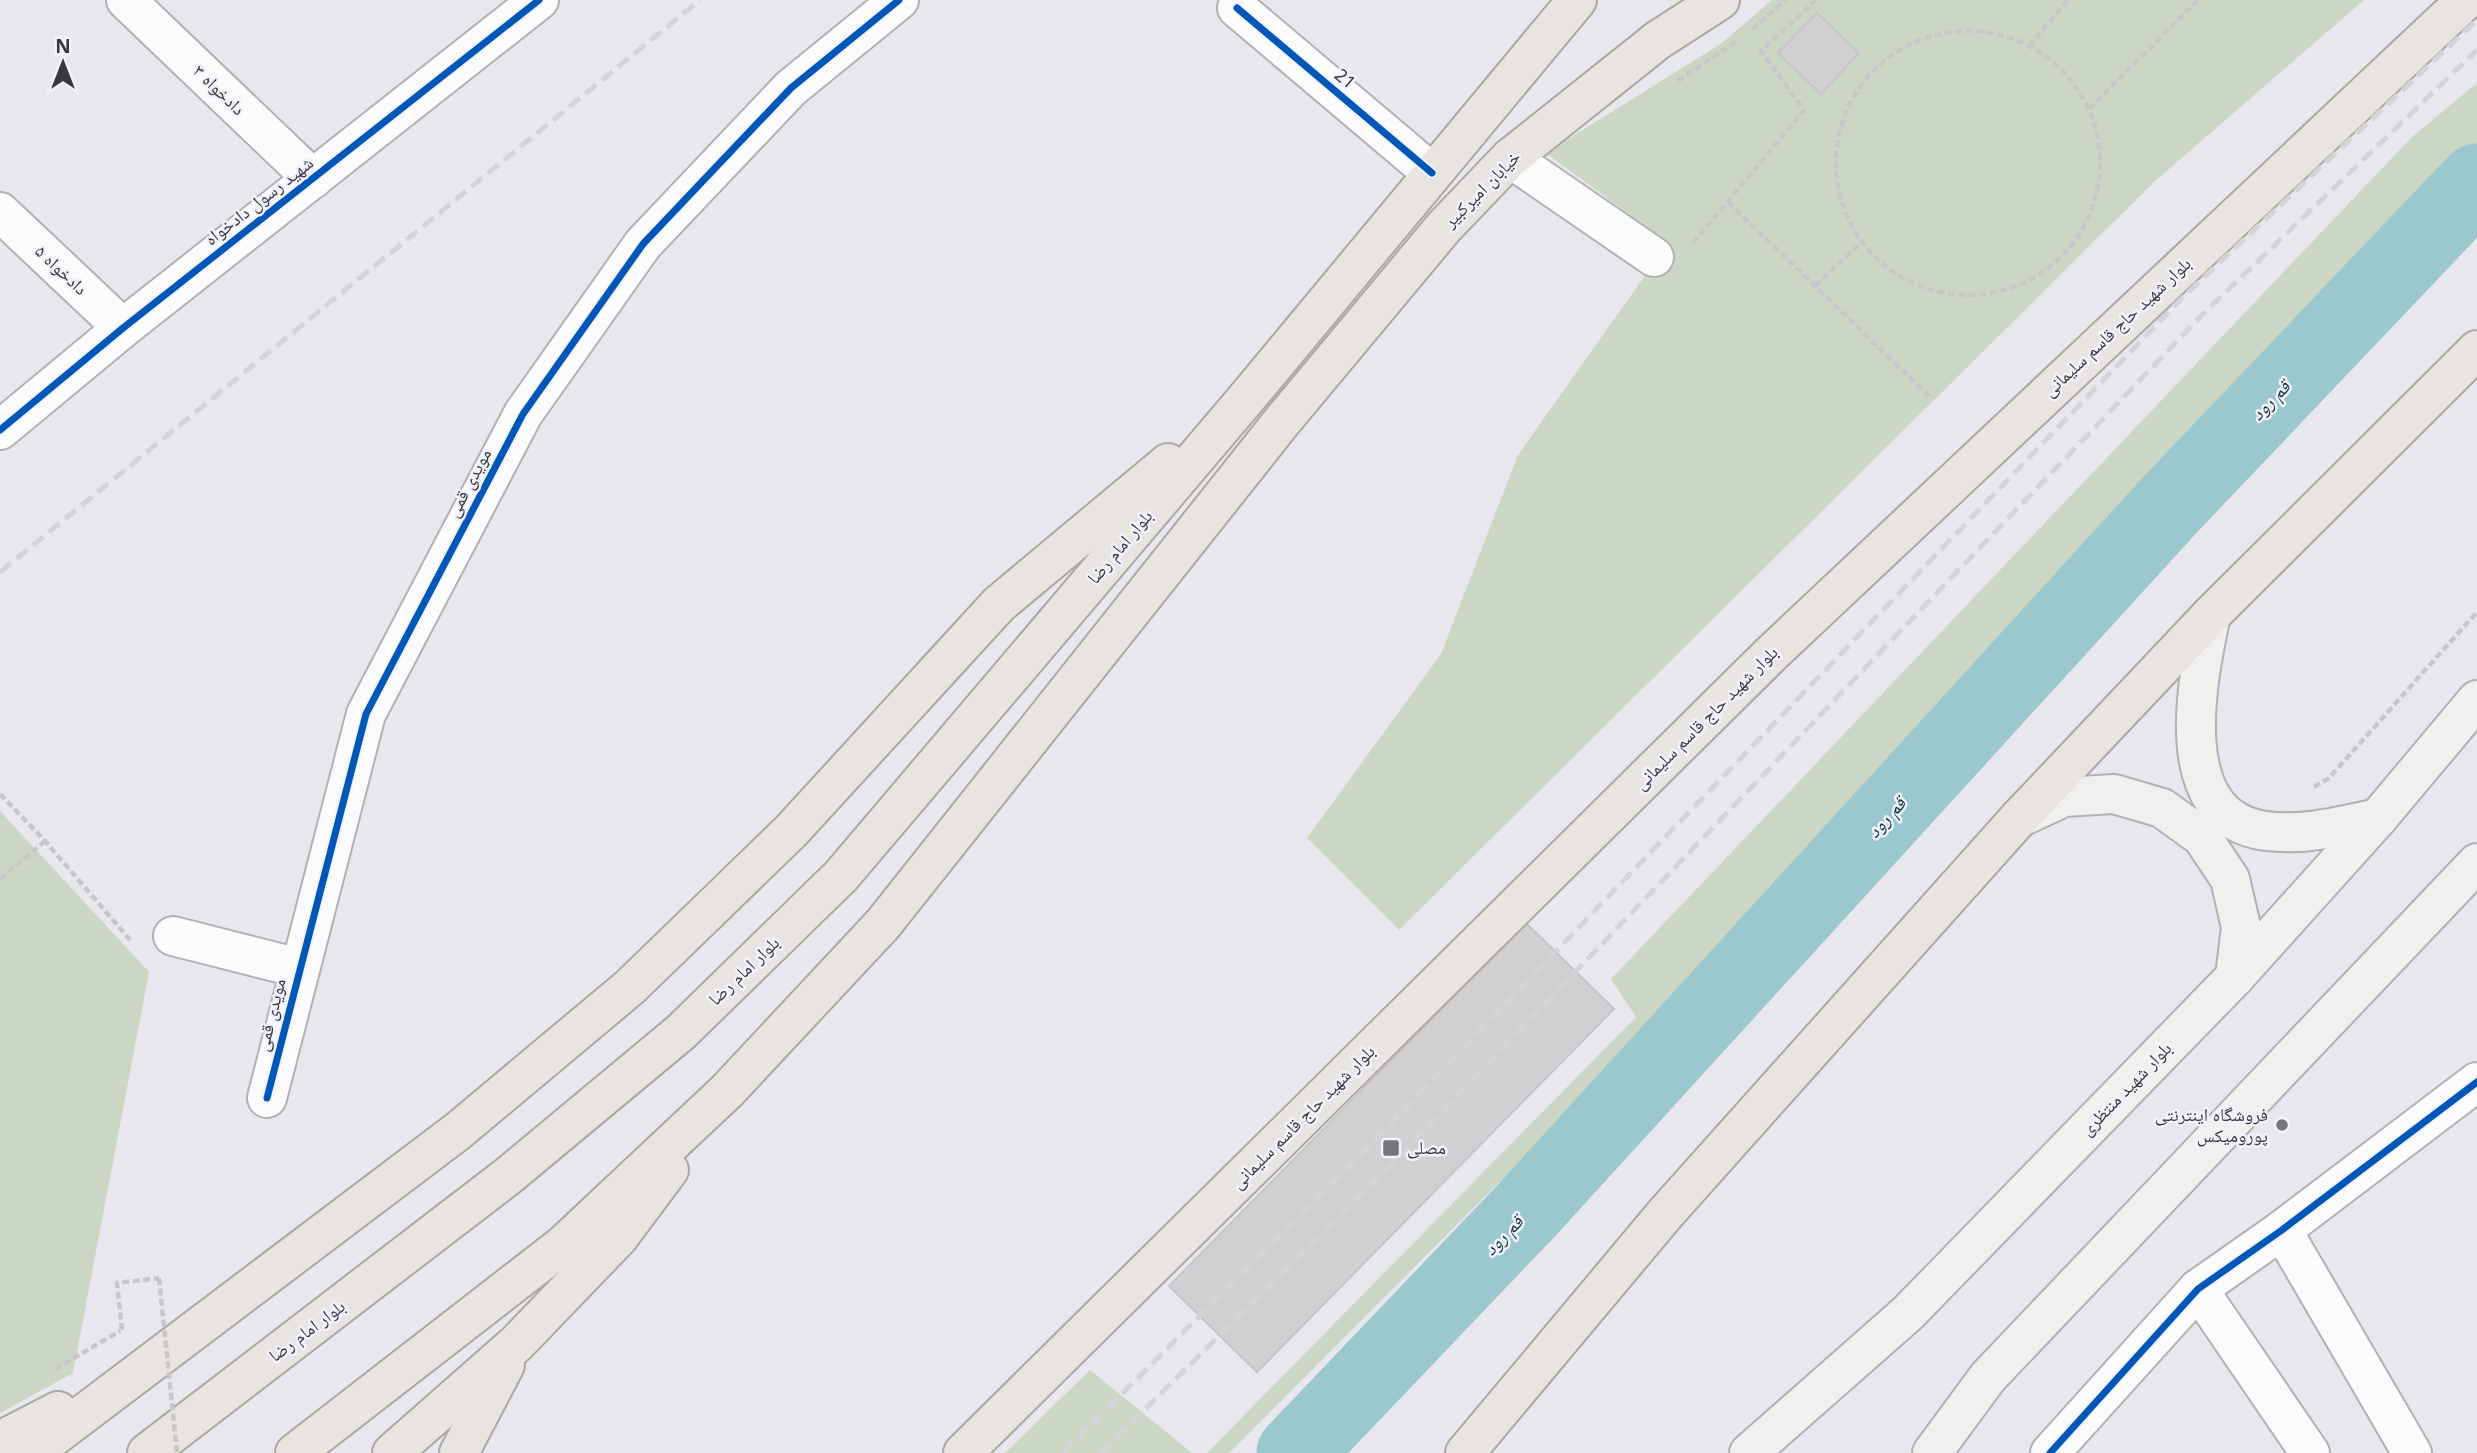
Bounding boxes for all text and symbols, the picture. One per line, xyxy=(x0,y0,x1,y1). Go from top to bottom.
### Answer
north arrow xyxy=(28,28,98,98)
text: N xyxy=(55,33,71,59)
street label: دادخواه ۳ xyxy=(189,59,251,120)
street label: 21 xyxy=(1330,62,1361,94)
street label: خیابان امیرکبیر xyxy=(1437,144,1525,233)
street label: شهید رسول دادخواه xyxy=(199,150,318,250)
street label: دادخواه ۵ xyxy=(30,239,93,300)
street label: بلوار شهید حاج قاسم سلیمانی xyxy=(2037,251,2196,402)
water label: قم رود xyxy=(2244,372,2298,426)
street label: مویدی قمی xyxy=(440,444,496,521)
street label: بلوار امام رضا xyxy=(1081,504,1158,589)
street label: بلوار شهید حاج قاسم سلیمانی xyxy=(1628,640,1783,795)
water label: قم رود xyxy=(1861,789,1913,843)
street label: بلوار امام رضا xyxy=(703,930,785,1011)
street label: مویدی قمی xyxy=(249,976,291,1054)
street label: بلوار شهید منتظری xyxy=(2074,1036,2176,1140)
street label: بلوار شهید حاج قاسم سلیمانی xyxy=(1225,1039,1380,1194)
place label: فروشگاه اینترنتی پورومیکس xyxy=(2155,1102,2268,1147)
marker: فروشگاه اینترنتی پورومیکس xyxy=(2274,1117,2290,1133)
place label: مصلی xyxy=(1407,1135,1446,1159)
marker: مصلی xyxy=(1381,1138,1401,1158)
water label: قم رود xyxy=(1477,1207,1531,1261)
street label: بلوار امام رضا xyxy=(263,1294,350,1368)

